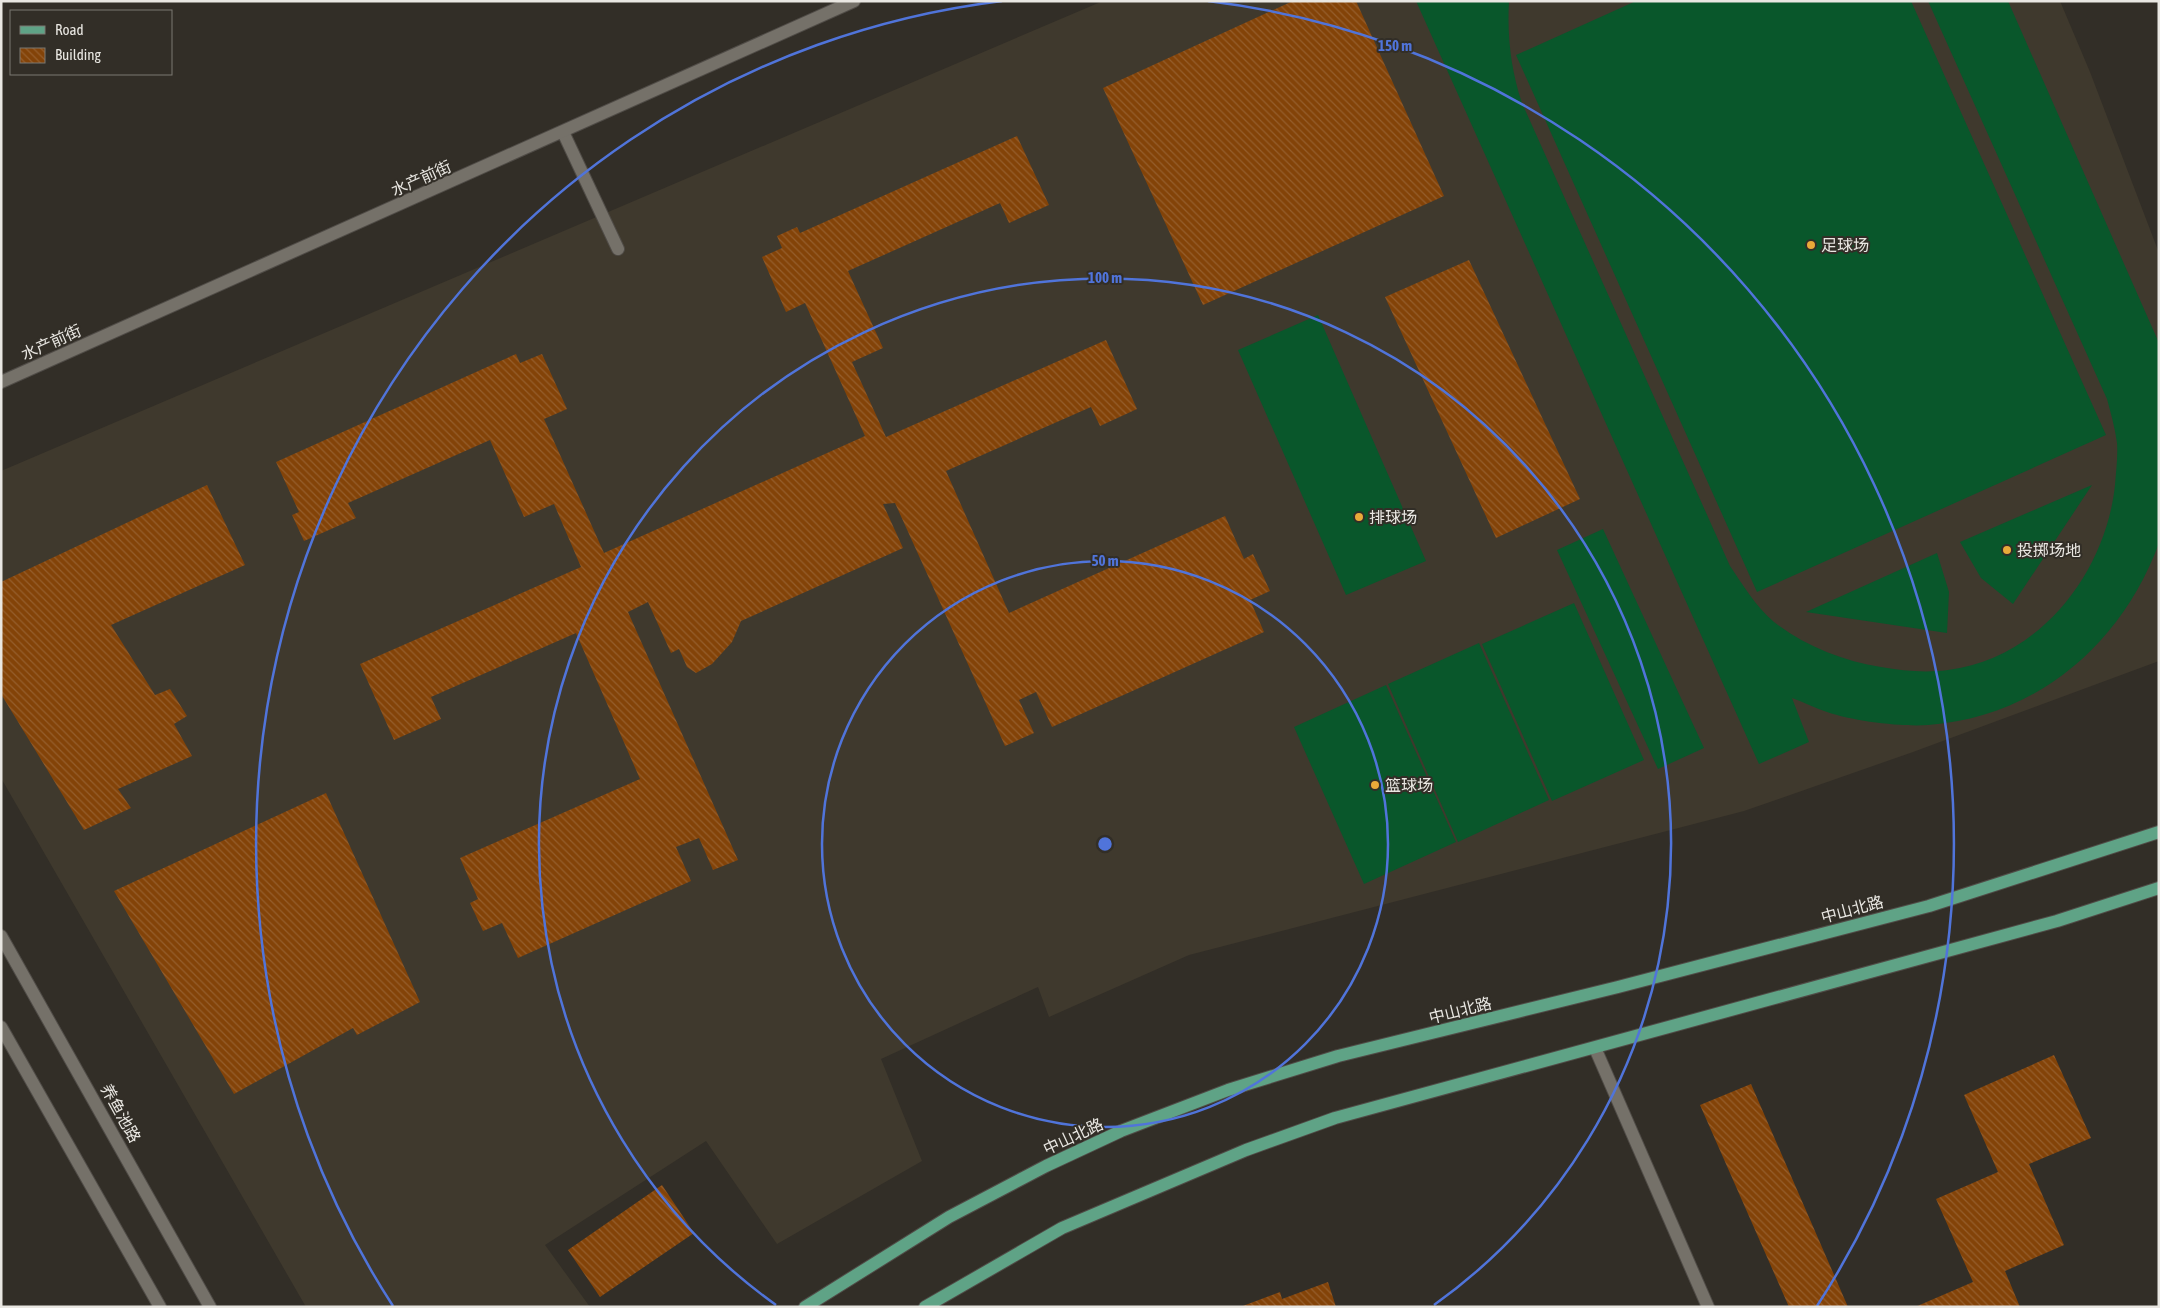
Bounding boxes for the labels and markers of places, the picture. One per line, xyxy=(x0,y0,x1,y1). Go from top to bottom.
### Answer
place label: 足球场 xyxy=(1821,236,1869,254)
marker: 足球场 xyxy=(1805,239,1817,251)
place label: 排球场 xyxy=(1369,508,1417,526)
marker: 排球场 xyxy=(1353,511,1365,523)
place label: 投掷场地 xyxy=(2017,541,2081,559)
marker: 投掷场地 xyxy=(2001,544,2013,556)
place label: 篮球场 xyxy=(1385,776,1433,794)
marker: 篮球场 xyxy=(1369,779,1381,791)
centre of rings xyxy=(1096,835,1114,853)

